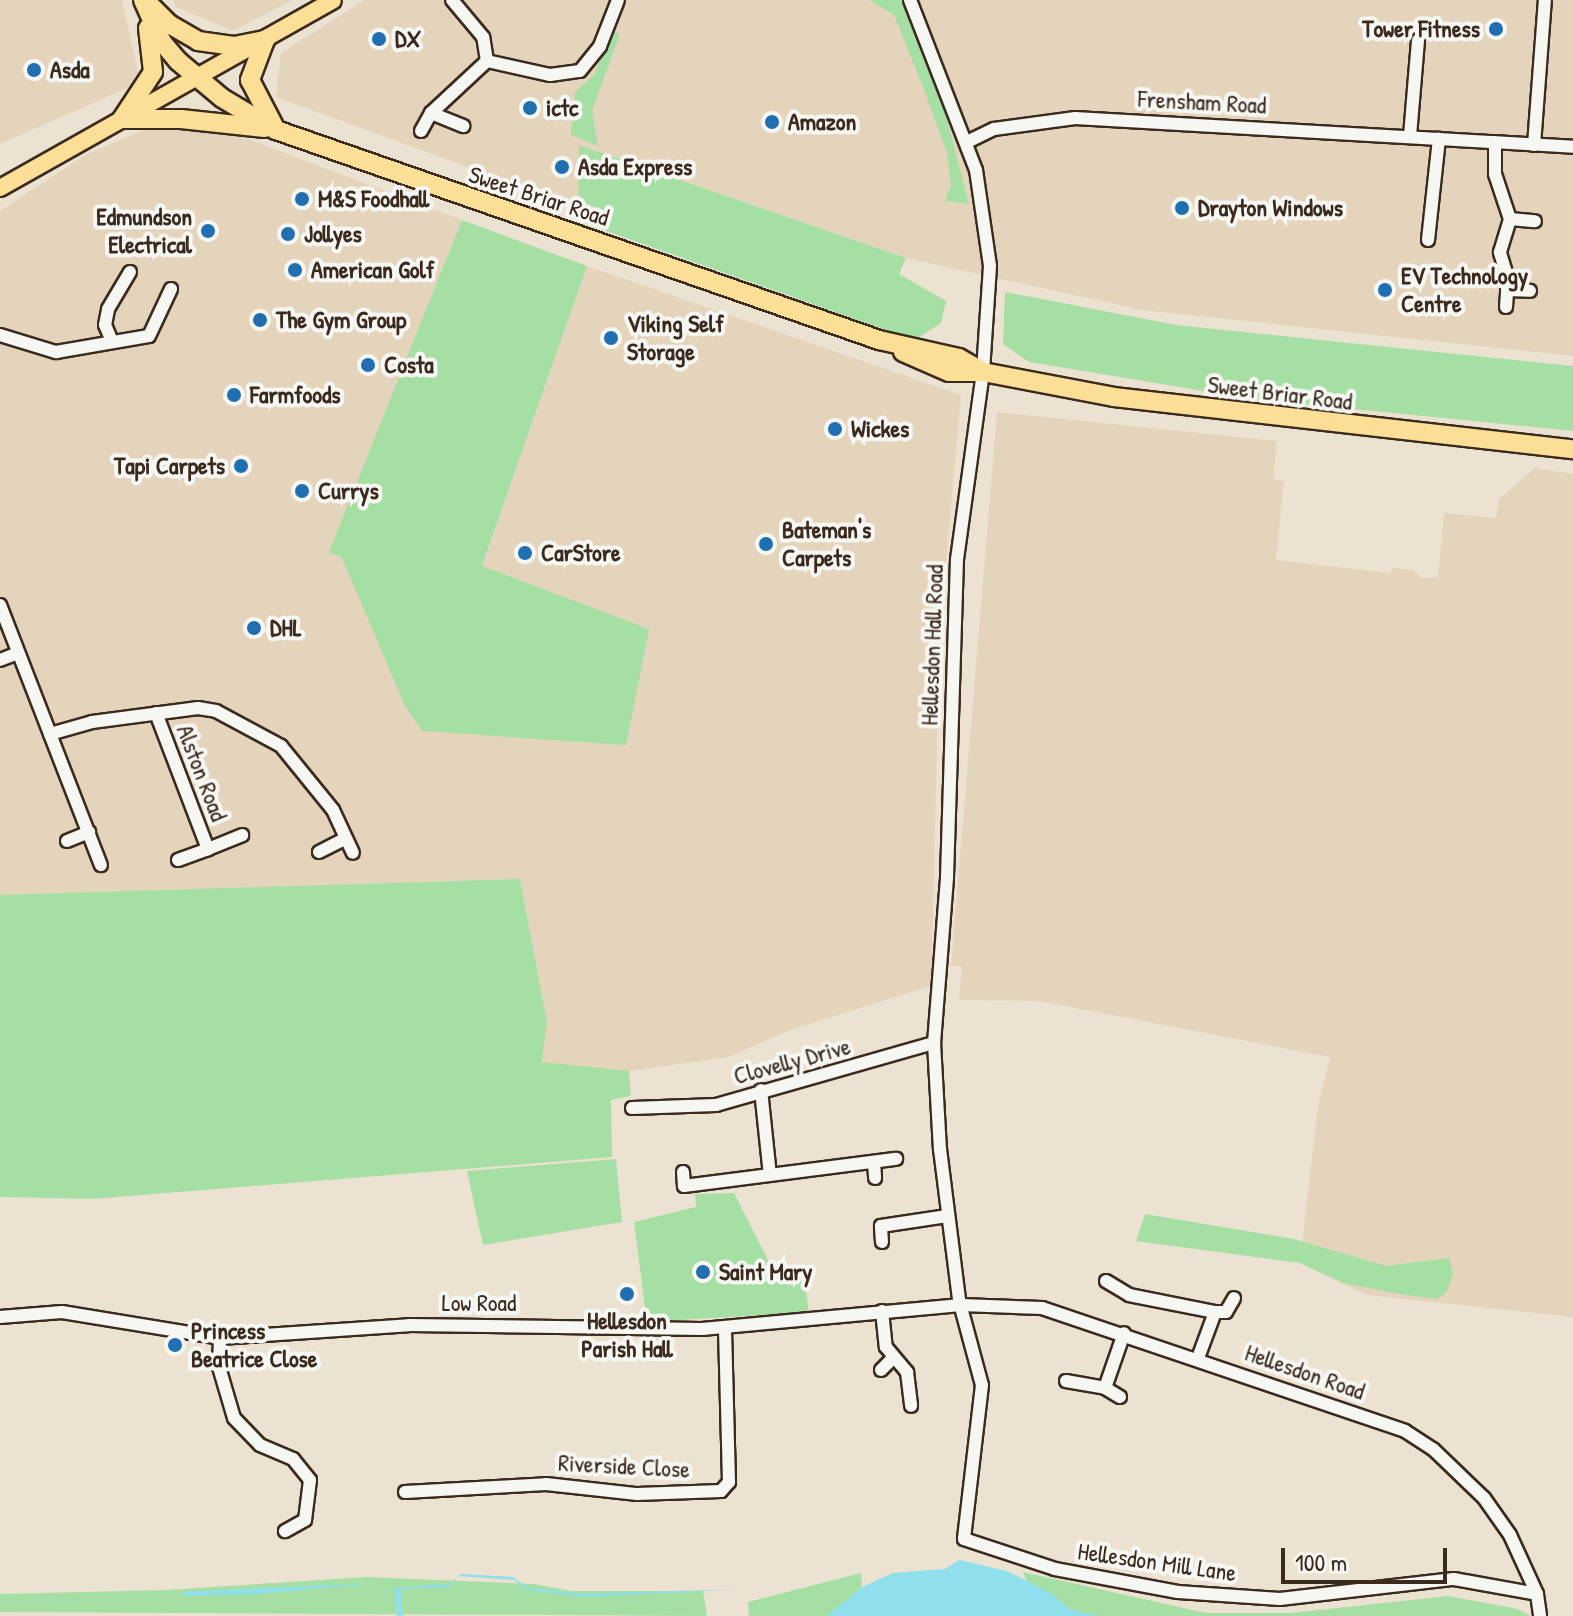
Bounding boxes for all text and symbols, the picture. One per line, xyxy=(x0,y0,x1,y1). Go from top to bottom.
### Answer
place label: Tower Fitness xyxy=(1362,15,1480,43)
marker: Tower Fitness xyxy=(1487,20,1505,38)
place label: DX xyxy=(395,25,421,53)
marker: DX xyxy=(370,30,388,48)
place label: Asda xyxy=(50,56,90,84)
marker: Asda xyxy=(25,61,43,79)
street label: Frensham Road xyxy=(1137,84,1267,120)
place label: ictc xyxy=(546,94,578,122)
marker: ictc xyxy=(521,99,539,117)
place label: Amazon xyxy=(788,108,856,136)
marker: Amazon xyxy=(763,113,781,131)
place label: Asda Express xyxy=(578,153,692,181)
marker: Asda Express xyxy=(553,158,571,176)
street label: Sweet Briar Road xyxy=(465,160,613,232)
place label: M&S Foodhall xyxy=(318,185,429,213)
marker: M&S Foodhall xyxy=(293,190,311,208)
place label: Drayton Windows xyxy=(1198,194,1343,222)
marker: Drayton Windows xyxy=(1173,199,1191,217)
place label: Edmundson Electrical xyxy=(96,203,192,259)
place label: Jollyes xyxy=(304,220,362,248)
marker: Edmundson Electrical xyxy=(199,222,217,240)
marker: Jollyes xyxy=(279,225,297,243)
place label: American Golf xyxy=(311,256,434,284)
marker: American Golf xyxy=(286,261,304,279)
place label: EV Technology Centre xyxy=(1401,262,1528,318)
marker: EV Technology Centre xyxy=(1376,281,1394,299)
place label: The Gym Group xyxy=(276,306,406,334)
place label: Viking Self Storage xyxy=(627,310,724,366)
marker: The Gym Group xyxy=(251,311,269,329)
marker: Viking Self Storage xyxy=(602,329,620,347)
place label: Costa xyxy=(384,351,434,379)
marker: Costa xyxy=(359,356,377,374)
street label: Sweet Briar Road xyxy=(1206,370,1354,416)
place label: Farmfoods xyxy=(250,381,341,409)
marker: Farmfoods xyxy=(225,386,243,404)
place label: Wickes xyxy=(851,415,909,443)
marker: Wickes xyxy=(826,420,844,438)
place label: Tapi Carpets xyxy=(114,452,225,480)
marker: Tapi Carpets xyxy=(232,457,250,475)
place label: Currys xyxy=(318,477,379,505)
marker: Currys xyxy=(293,482,311,500)
place label: Bateman's Carpets xyxy=(782,516,871,572)
marker: Bateman's Carpets xyxy=(757,535,775,553)
place label: CarStore xyxy=(541,539,621,567)
marker: CarStore xyxy=(516,544,534,562)
street label: Hellesdon Hall Road xyxy=(915,564,949,726)
place label: DHL xyxy=(270,614,302,642)
marker: DHL xyxy=(245,619,263,637)
street label: Alston Road xyxy=(170,721,234,825)
street label: Clovelly Drive xyxy=(731,1032,853,1090)
place label: Saint Mary xyxy=(719,1258,813,1286)
marker: Saint Mary xyxy=(694,1263,712,1281)
marker: Hellesdon Parish Hall xyxy=(618,1285,636,1303)
street label: Low Road xyxy=(442,1289,516,1317)
place label: Hellesdon Parish Hall xyxy=(581,1307,673,1363)
place label: Princess Beatrice Close xyxy=(191,1317,317,1373)
marker: Princess Beatrice Close xyxy=(166,1336,184,1354)
street label: Hellesdon Road xyxy=(1241,1338,1369,1406)
street label: Riverside Close xyxy=(557,1448,691,1484)
scale bar xyxy=(1285,1532,1451,1582)
street label: Hellesdon Mill Lane xyxy=(1076,1537,1238,1587)
text: 100 m xyxy=(1295,1546,1347,1578)

